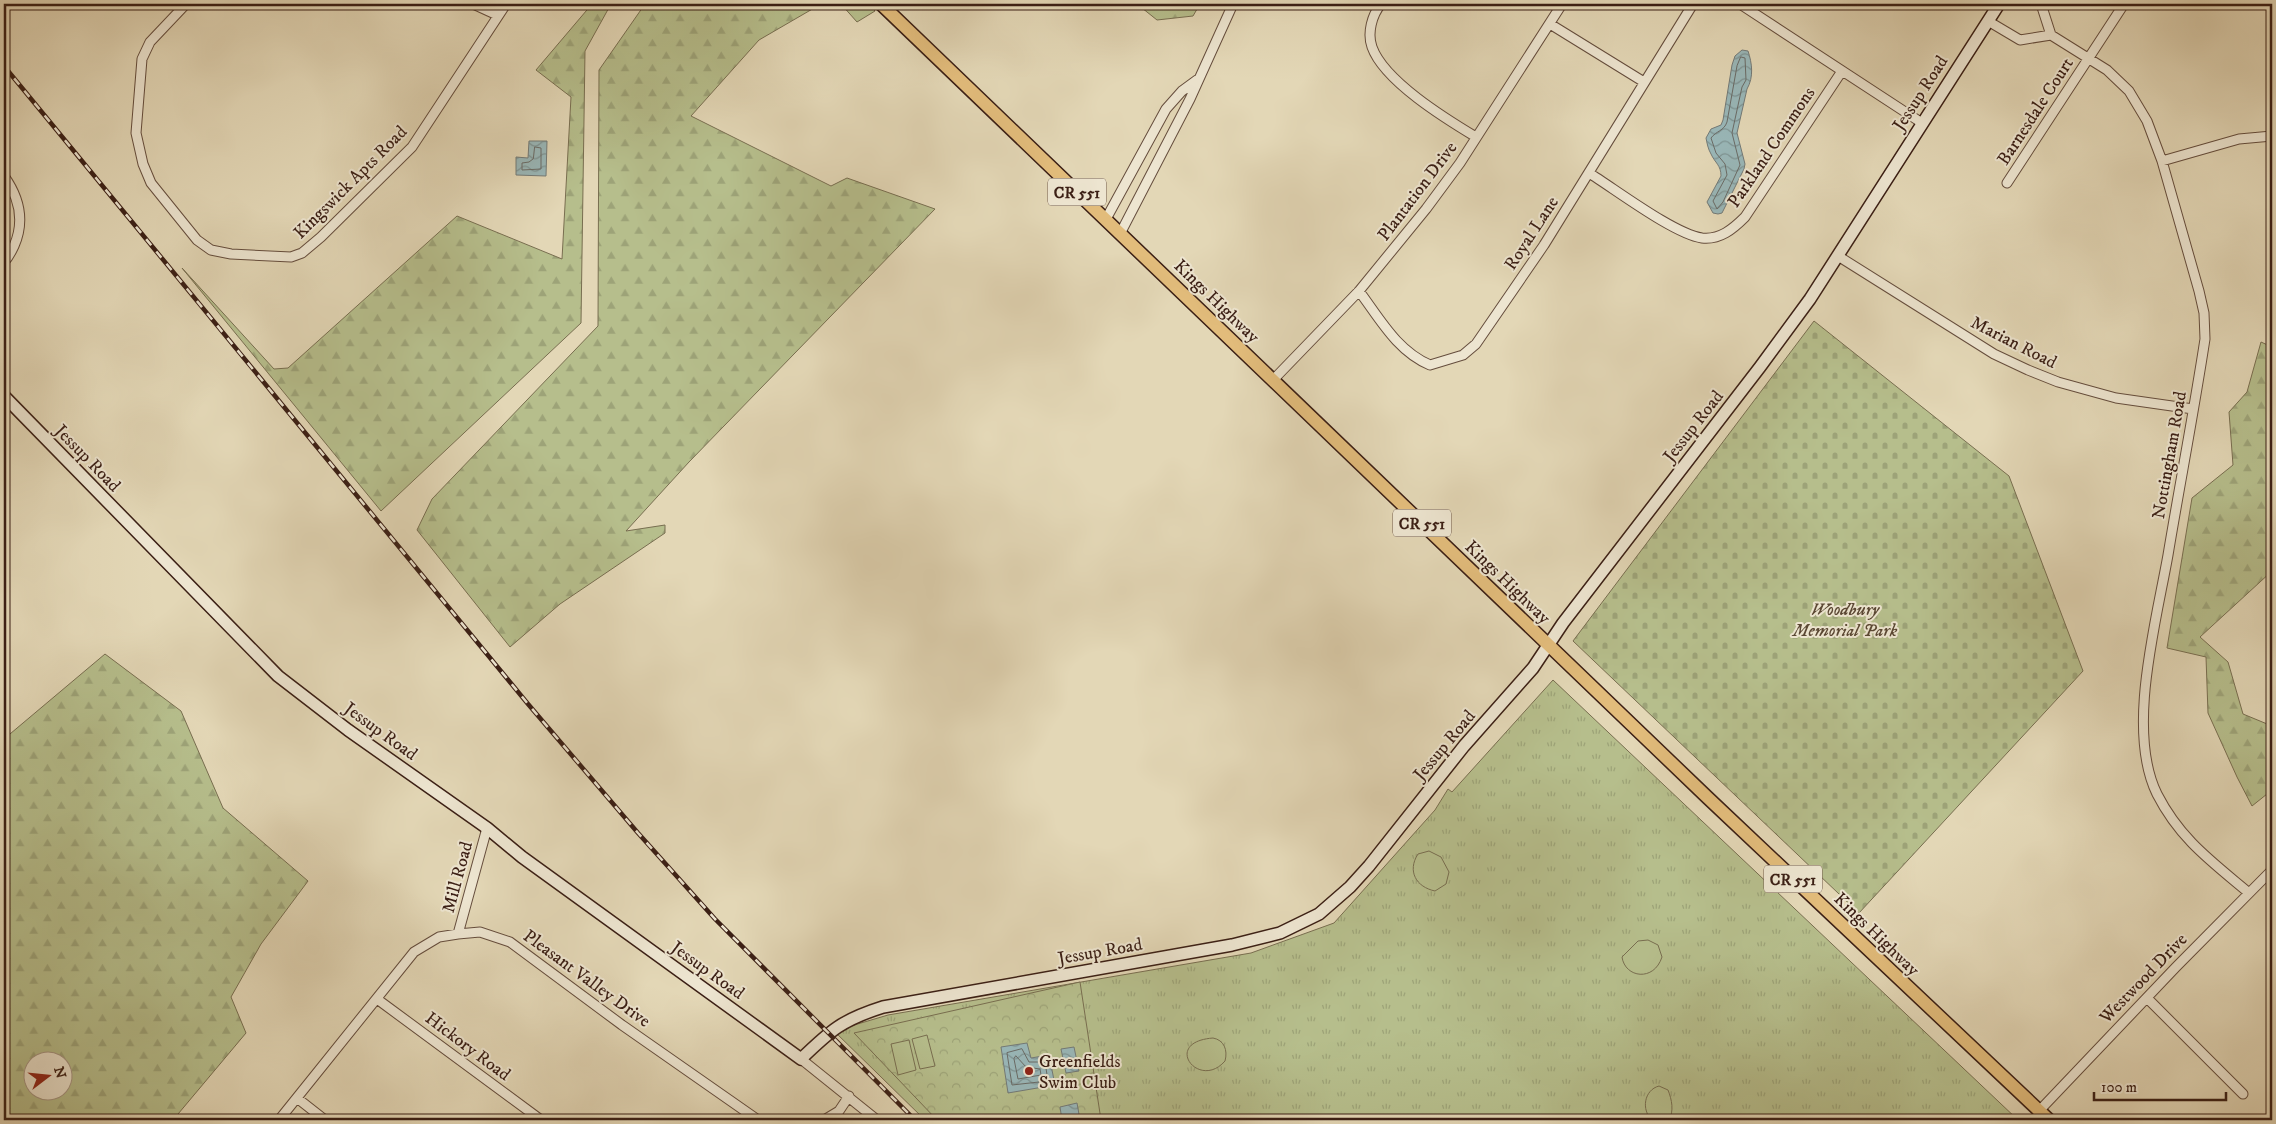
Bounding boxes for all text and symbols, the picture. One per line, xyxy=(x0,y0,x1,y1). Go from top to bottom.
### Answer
street label: Jessup Road xyxy=(1887,52,1953,137)
street label: Barnesdale Court xyxy=(1993,53,2079,169)
street label: Parkland Commons xyxy=(1723,83,1820,212)
street label: Kingswick Apts Road xyxy=(289,121,412,244)
street label: Plantation Drive xyxy=(1373,138,1462,246)
road number: CR 551 xyxy=(1048,178,1106,206)
street label: Royal Lane xyxy=(1500,193,1564,275)
street label: Kings Highway xyxy=(1169,255,1264,348)
street label: Marian Road xyxy=(1967,312,2060,374)
street label: Jessup Road xyxy=(1658,386,1729,469)
street label: Nottingham Road xyxy=(2148,390,2192,521)
street label: Jessup Road xyxy=(48,419,125,497)
road number: CR 551 xyxy=(1393,509,1451,536)
street label: Kings Highway xyxy=(1460,536,1555,629)
park label: Woodbury Memorial Park xyxy=(1791,599,1898,642)
street label: Jessup Road xyxy=(338,697,421,766)
street label: Jessup Road xyxy=(1408,706,1481,787)
street label: Mill Road xyxy=(438,839,478,915)
road number: CR 551 xyxy=(1764,866,1822,892)
street label: Kings Highway xyxy=(1829,888,1924,981)
street label: Pleasant Valley Drive xyxy=(518,925,654,1032)
street label: Westwood Drive xyxy=(2095,929,2192,1029)
street label: Jessup Road xyxy=(1054,934,1144,971)
street label: Jessup Road xyxy=(665,936,748,1005)
street label: Hickory Road xyxy=(420,1008,514,1086)
place label: Greenfields Swim Club xyxy=(1039,1051,1121,1094)
north arrow xyxy=(22,1052,72,1102)
text: N xyxy=(49,1065,70,1081)
marker: Greenfields Swim Club xyxy=(1023,1065,1035,1077)
scale bar xyxy=(2094,1069,2226,1101)
text: 100 m xyxy=(2101,1078,2137,1097)

